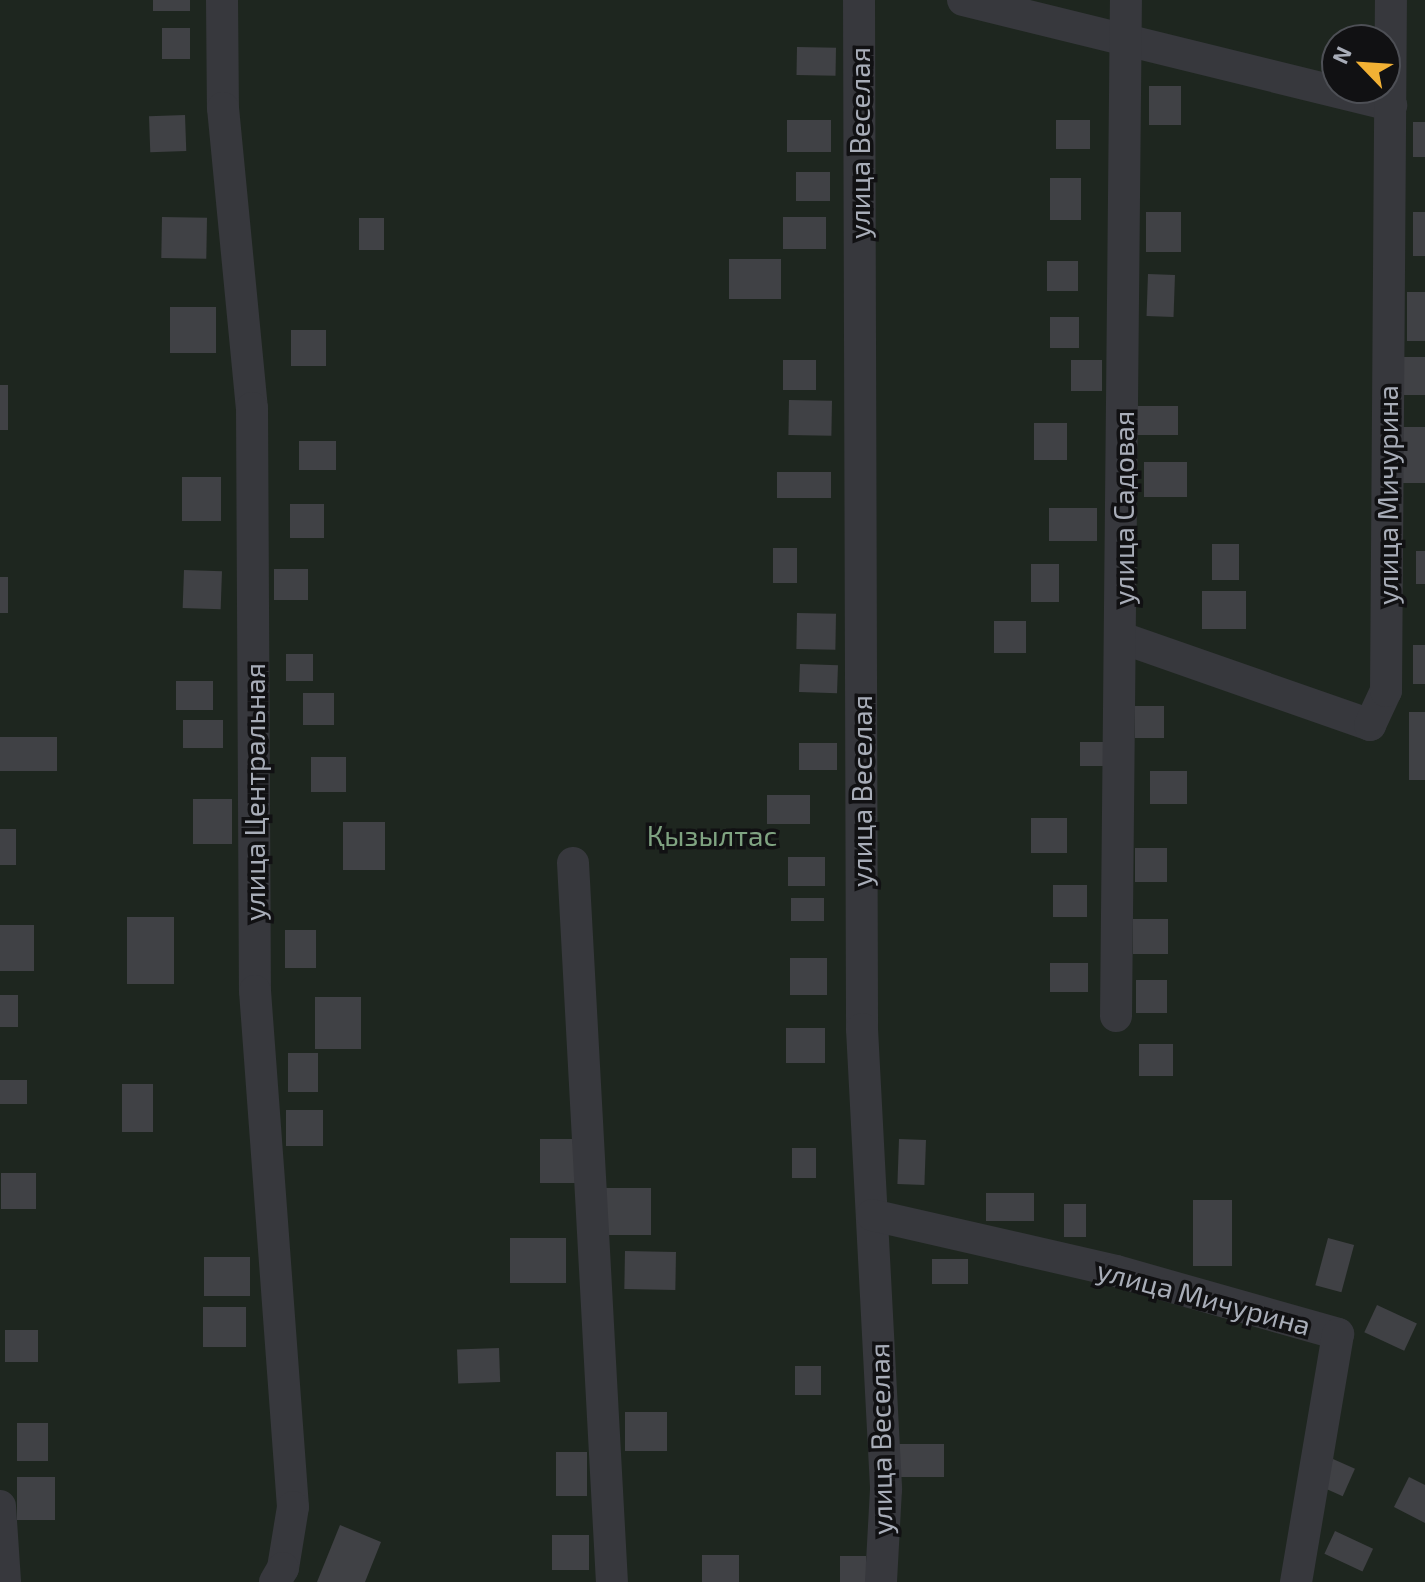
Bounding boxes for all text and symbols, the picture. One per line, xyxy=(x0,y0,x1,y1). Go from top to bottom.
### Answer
north arrow xyxy=(1321,24,1401,104)
text: N xyxy=(1326,42,1356,67)
street label: улица Веселая xyxy=(842,47,876,239)
street label: улица Мичурина xyxy=(1370,385,1404,605)
street label: улица Садовая xyxy=(1106,411,1140,605)
street label: улица Центральная xyxy=(237,663,271,921)
street label: улица Веселая xyxy=(844,695,878,887)
park label: Қызылтас xyxy=(647,818,777,852)
street label: улица Мичурина xyxy=(1094,1252,1314,1342)
street label: улица Веселая xyxy=(862,1343,898,1535)

